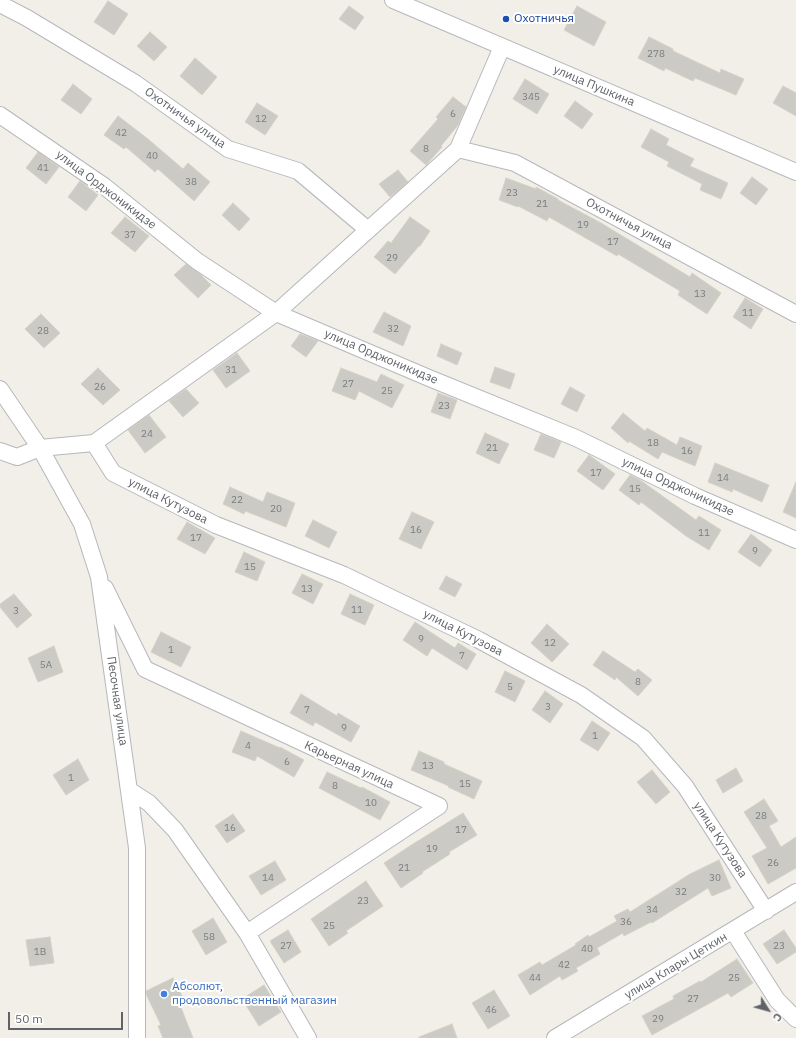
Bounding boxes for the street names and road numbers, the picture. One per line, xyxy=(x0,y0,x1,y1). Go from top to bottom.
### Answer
street label: улица Пушкина xyxy=(551,62,637,110)
street label: Охотничья улица xyxy=(142,85,228,151)
street label: улица Орджоникидзе xyxy=(53,148,159,232)
street label: Охотничья улица xyxy=(583,195,675,253)
street label: улица Орджоникидзе xyxy=(322,327,440,387)
street label: улица Орджоникидзе xyxy=(620,455,736,519)
street label: улица Кутузова xyxy=(126,475,210,527)
street label: улица Кутузова xyxy=(421,607,505,659)
street label: Песочная улица xyxy=(104,655,130,747)
street label: Карьерная улица xyxy=(302,738,396,792)
street label: улица Кутузова xyxy=(690,799,750,881)
street label: улица Клары Цеткин xyxy=(622,930,730,1002)

